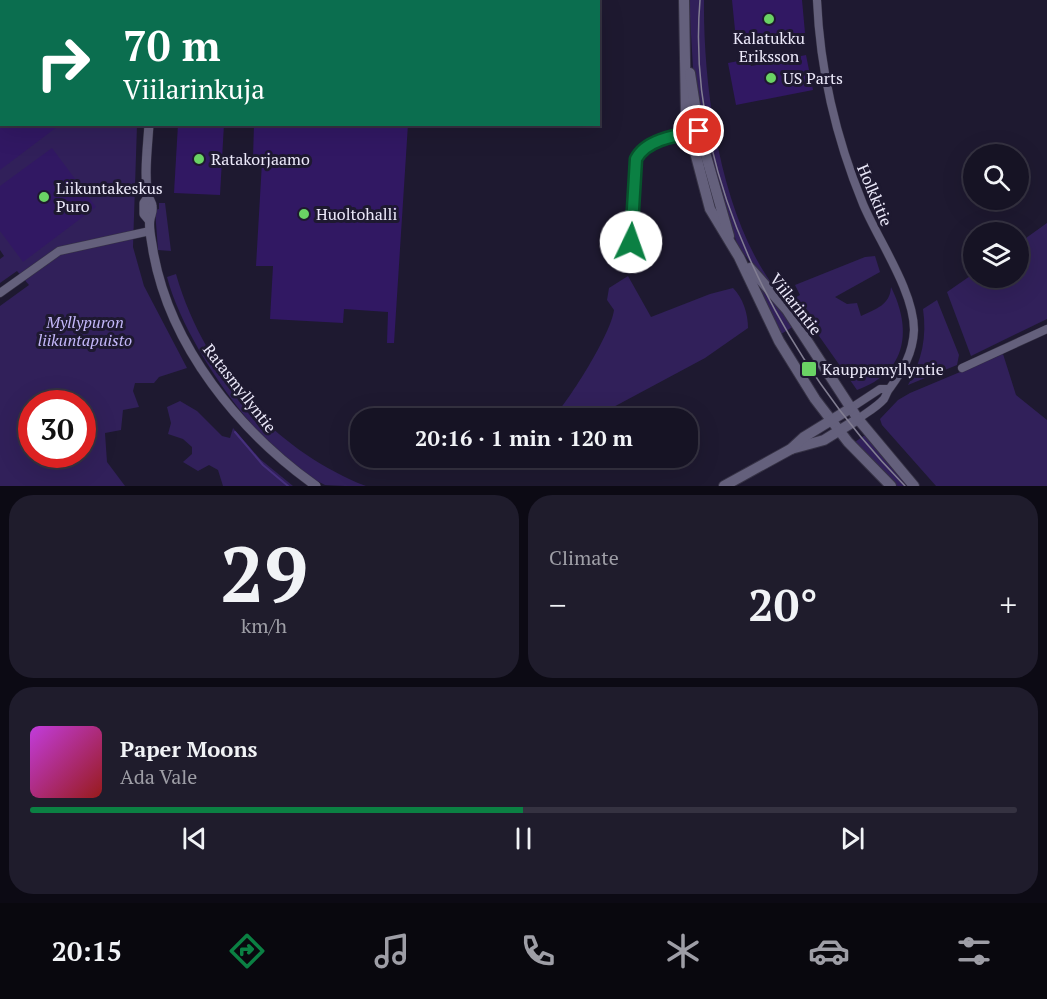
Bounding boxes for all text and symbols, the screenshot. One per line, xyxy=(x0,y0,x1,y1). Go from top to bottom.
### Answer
marker: Kalatukku Eriksson xyxy=(762,12,776,26)
text: 70 m xyxy=(123,17,221,73)
icon: right xyxy=(24,24,102,102)
place label: Kalatukku Eriksson xyxy=(733,27,805,67)
place label: US Parts xyxy=(783,67,843,89)
text: Viilarinkuja xyxy=(123,71,265,107)
marker: US Parts xyxy=(764,71,778,85)
pin xyxy=(673,105,724,156)
icon: arrive xyxy=(682,114,715,147)
map controls xyxy=(963,144,1029,288)
button: search xyxy=(963,144,1029,210)
place label: Ratakorjaamo xyxy=(211,148,310,170)
marker: Ratakorjaamo xyxy=(192,152,206,166)
street label: Holkkitie xyxy=(852,161,898,229)
place label: Liikuntakeskus Puro xyxy=(56,177,163,217)
marker: Liikuntakeskus Puro xyxy=(37,190,51,204)
place label: Huoltohalli xyxy=(316,203,397,225)
marker: Huoltohalli xyxy=(297,207,311,221)
position arrow xyxy=(599,210,663,274)
button: layers xyxy=(963,222,1029,288)
street label: Viilarintie xyxy=(765,269,827,339)
park label: Myllypuron liikuntapuisto xyxy=(38,311,132,351)
street label: Ratasmyllyntie xyxy=(198,339,282,437)
place label: Kauppamyllyntie xyxy=(822,358,944,380)
marker: Kauppamyllyntie xyxy=(800,360,818,378)
speed limit sign: 30 xyxy=(18,390,96,468)
text: 20:16 · 1 min · 120 m xyxy=(415,423,633,452)
text: 29 xyxy=(220,521,308,624)
text: Climate xyxy=(549,544,619,571)
text: 20° xyxy=(748,574,818,634)
text: − xyxy=(549,583,567,626)
text: + xyxy=(999,583,1017,626)
text: km/h xyxy=(241,612,287,639)
text: Paper Moons xyxy=(120,734,258,763)
text: Ada Vale xyxy=(120,763,197,790)
icon: previous xyxy=(178,822,211,855)
icon: pause xyxy=(507,822,540,855)
icon: next xyxy=(836,822,869,855)
icon: directions xyxy=(226,930,268,972)
icon: music xyxy=(371,930,413,972)
icon: phone xyxy=(517,930,559,972)
icon: climate xyxy=(662,930,704,972)
icon: car xyxy=(808,930,850,972)
icon: filters xyxy=(953,930,995,972)
text: 20:15 xyxy=(52,933,122,969)

